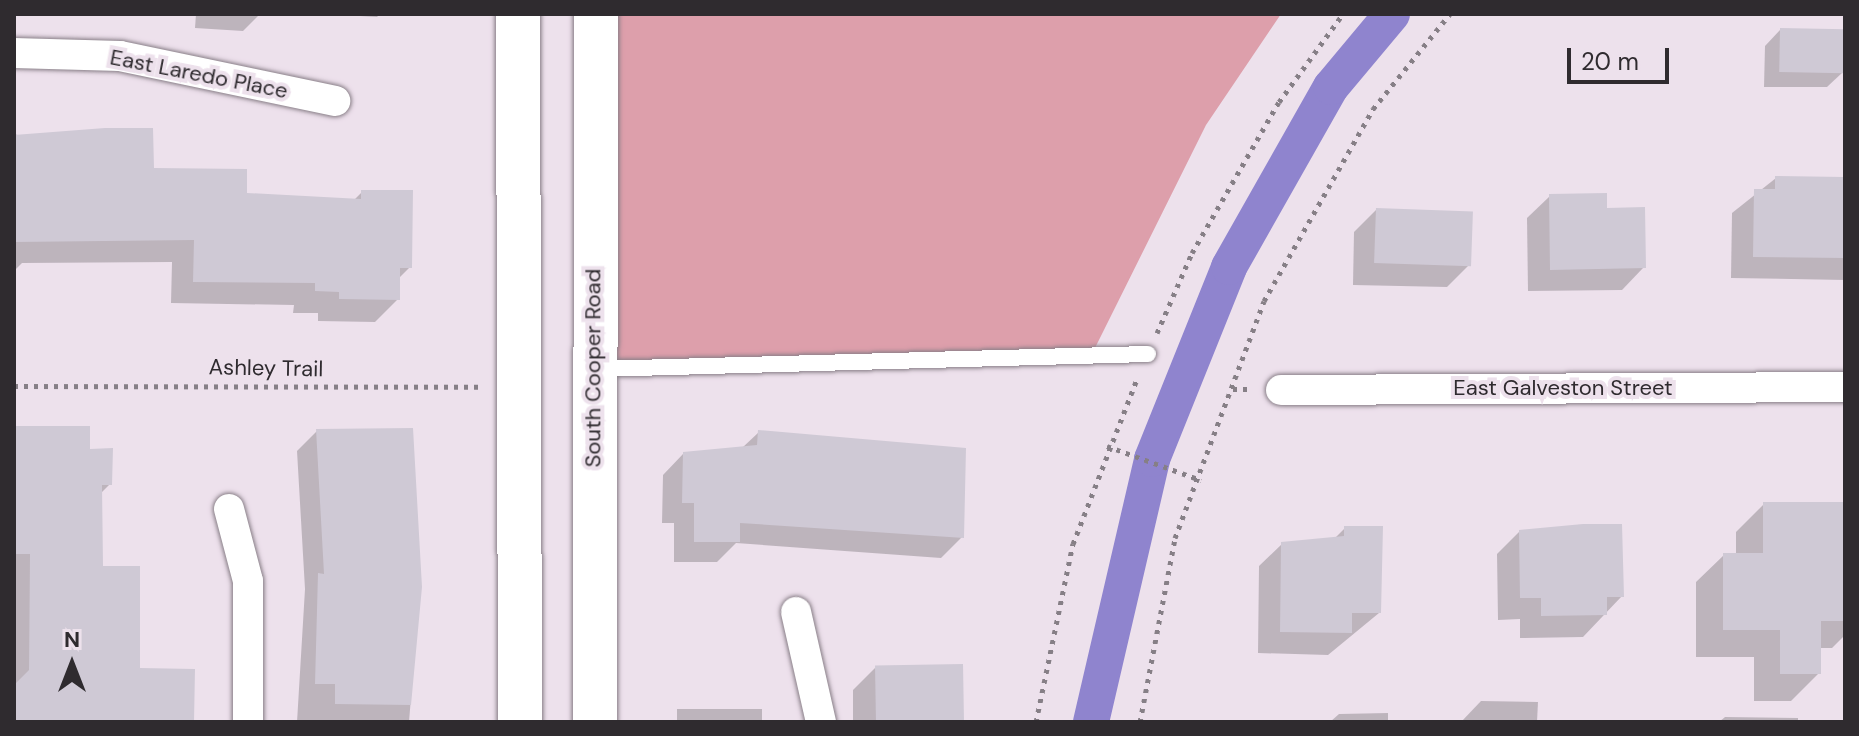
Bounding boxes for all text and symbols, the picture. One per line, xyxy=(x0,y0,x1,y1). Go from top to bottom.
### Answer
scale bar xyxy=(1571,32,1673,82)
street label: East Laredo Place xyxy=(108,44,290,104)
text: 20 m xyxy=(1581,46,1639,77)
street label: South Cooper Road xyxy=(580,269,606,467)
street label: Ashley Trail xyxy=(208,354,324,382)
street label: East Galveston Street xyxy=(1453,375,1673,401)
north arrow xyxy=(32,624,112,704)
text: N xyxy=(64,625,80,654)

